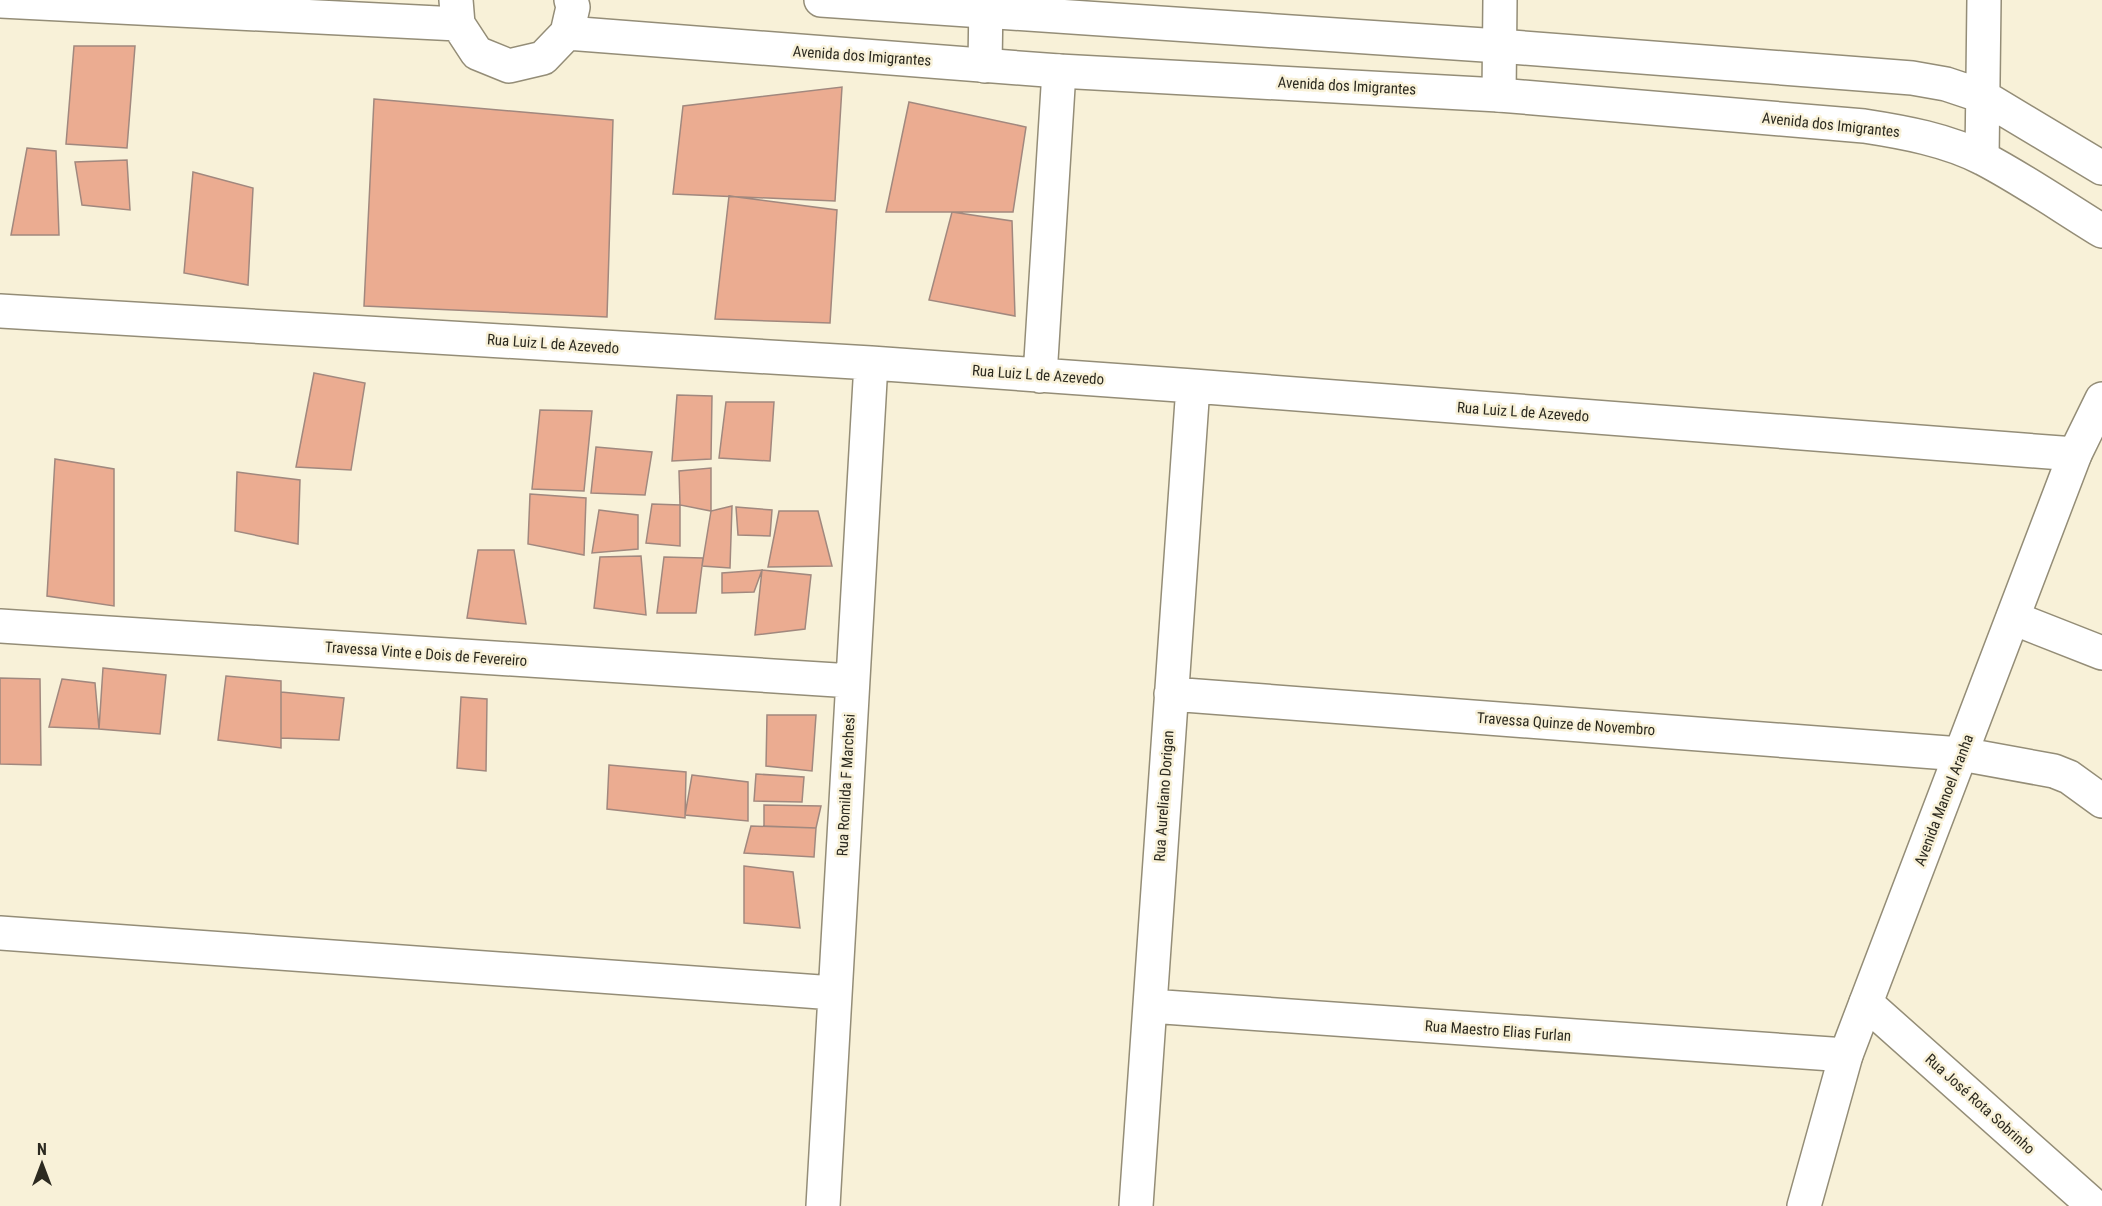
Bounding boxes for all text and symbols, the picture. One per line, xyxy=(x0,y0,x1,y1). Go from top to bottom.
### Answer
street label: Avenida dos Imigrantes xyxy=(792,42,932,70)
street label: Avenida dos Imigrantes xyxy=(1277,73,1417,99)
street label: Avenida dos Imigrantes xyxy=(1761,109,1901,141)
street label: Rua Luiz L de Azevedo xyxy=(486,330,620,358)
street label: Rua Luiz L de Azevedo xyxy=(971,361,1105,389)
street label: Rua Luiz L de Azevedo xyxy=(1456,398,1590,426)
street label: Travessa Vinte e Dois de Fevereiro xyxy=(324,638,528,670)
street label: Travessa Quinze de Novembro xyxy=(1476,709,1656,739)
street label: Rua Romilda F Marchesi xyxy=(833,713,859,857)
street label: Rua Aureliano Dorigan xyxy=(1150,730,1178,862)
street label: Avenida Manoel Aranha xyxy=(1911,732,1977,868)
street label: Rua Maestro Elias Furlan xyxy=(1424,1017,1572,1045)
street label: Rua José Rota Sobrinho xyxy=(1921,1050,2039,1158)
north arrow xyxy=(12,1134,72,1194)
text: N xyxy=(37,1140,47,1159)

